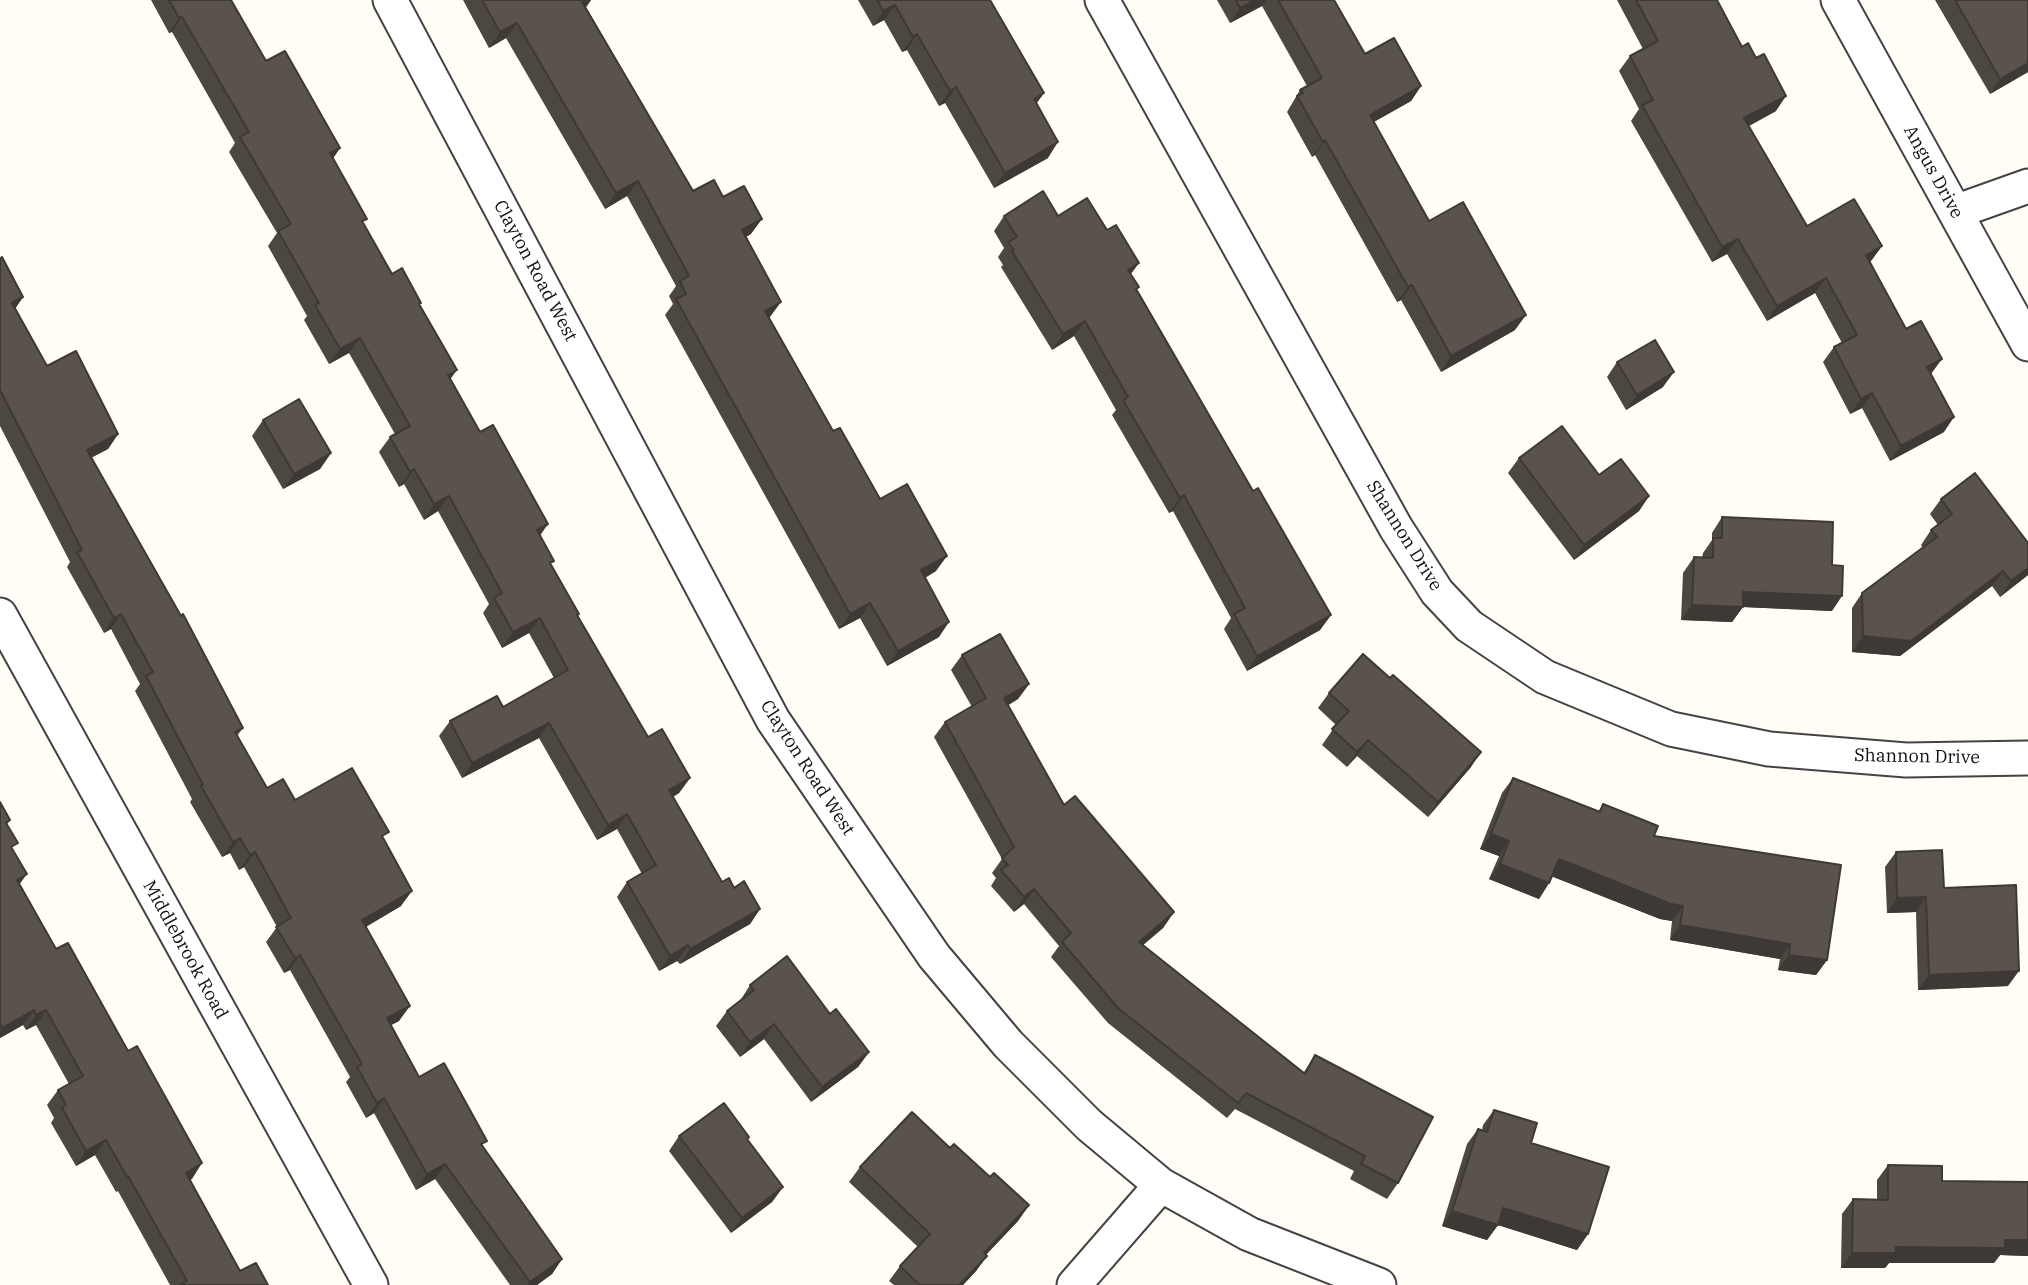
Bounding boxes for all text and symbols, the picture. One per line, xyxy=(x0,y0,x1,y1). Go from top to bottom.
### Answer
street label: Angus Drive xyxy=(1899,122,1967,222)
street label: Clayton Road West xyxy=(489,197,581,345)
street label: Shannon Drive xyxy=(1361,477,1447,595)
street label: Clayton Road West xyxy=(755,696,859,840)
street label: Shannon Drive xyxy=(1854,745,1980,769)
street label: Middlebrook Road xyxy=(138,877,232,1023)

